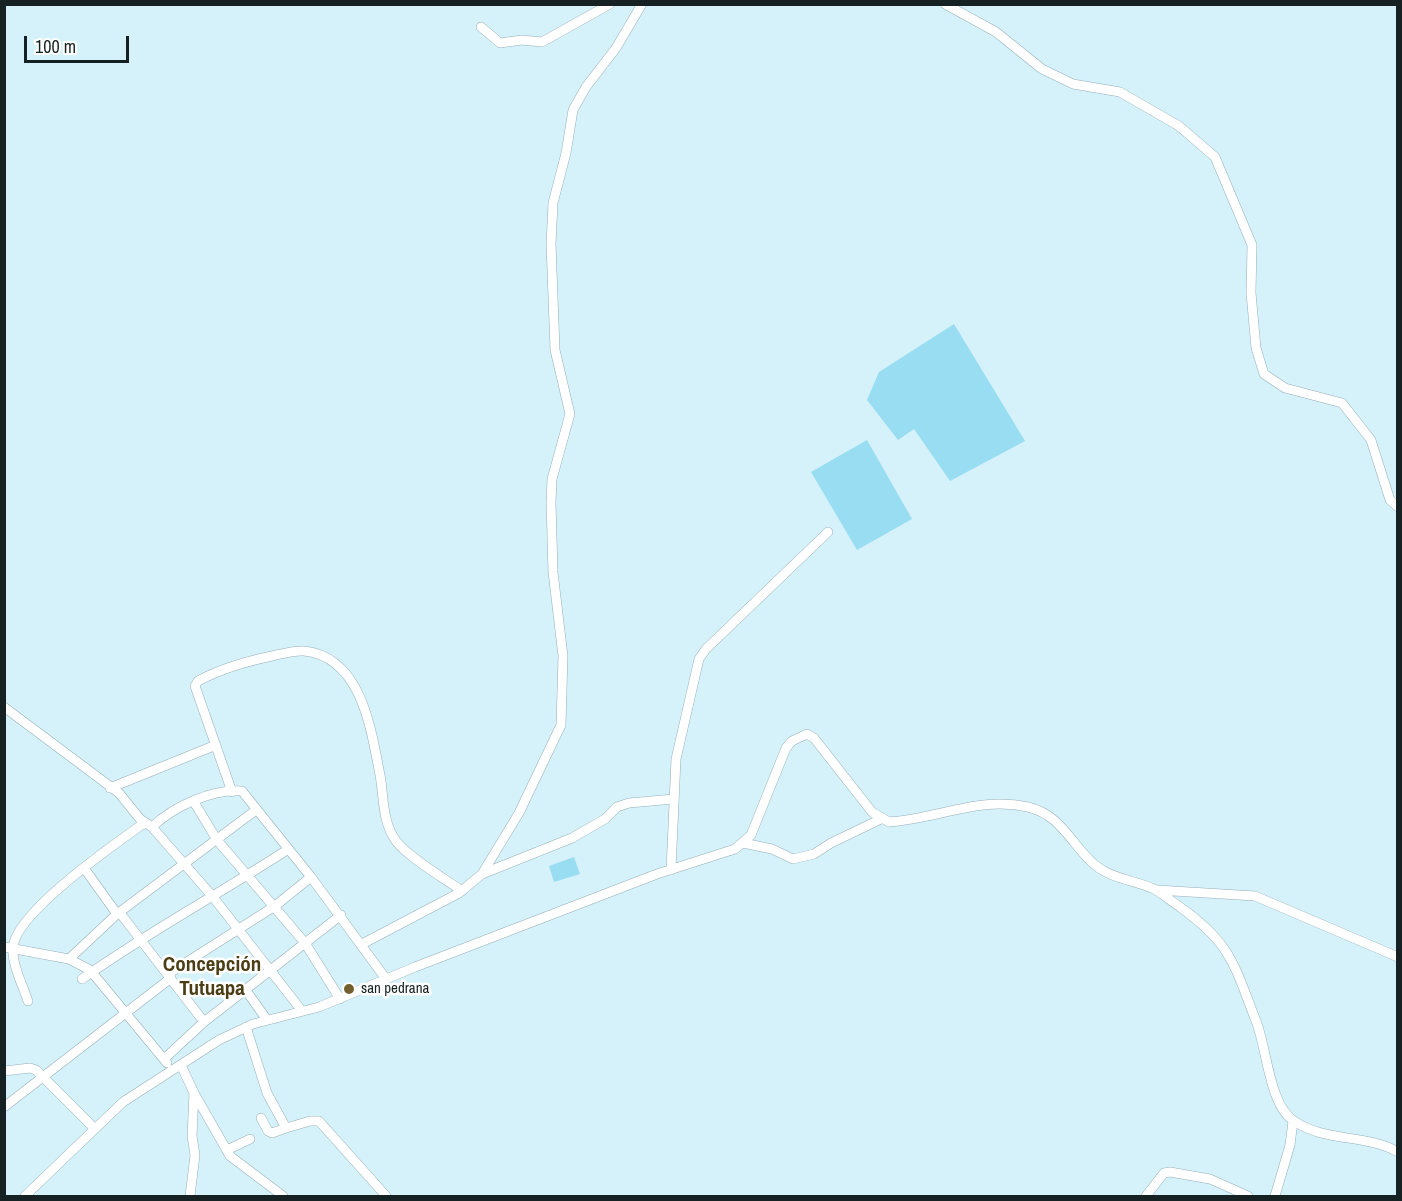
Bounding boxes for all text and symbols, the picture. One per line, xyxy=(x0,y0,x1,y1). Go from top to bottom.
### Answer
scale bar xyxy=(27,24,132,62)
text: 100 m xyxy=(35,34,76,59)
district label: Concepción Tutuapa xyxy=(163,952,261,1002)
place label: san pedrana xyxy=(361,980,429,998)
marker: san pedrana xyxy=(342,982,356,996)

